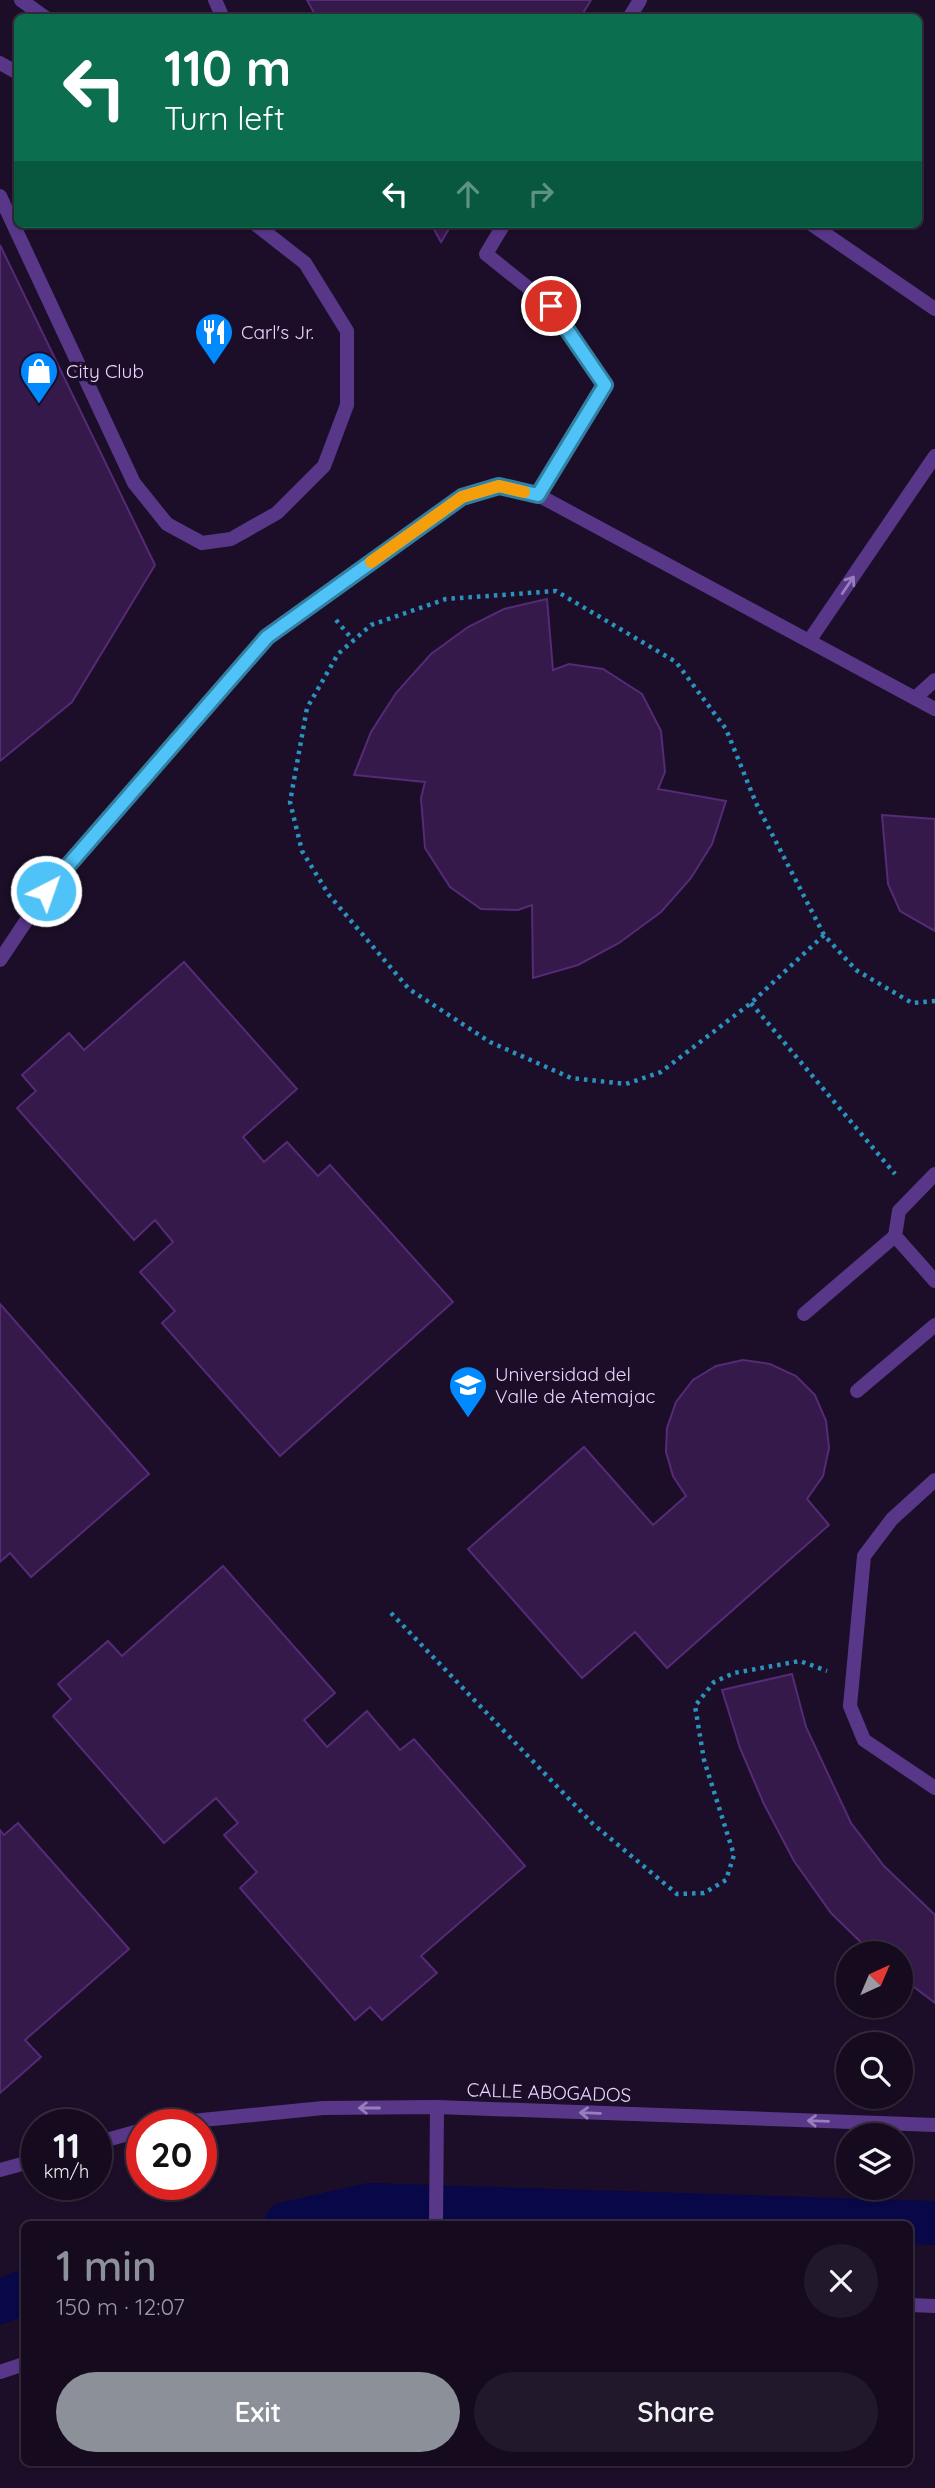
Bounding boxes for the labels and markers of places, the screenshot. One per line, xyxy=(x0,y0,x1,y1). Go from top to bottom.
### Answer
pin xyxy=(521,276,581,336)
restaurant icon: Carl's Jr. xyxy=(193,311,235,366)
place label: Carl's Jr. xyxy=(241,320,314,344)
shop icon: City Club xyxy=(18,350,60,405)
place label: City Club xyxy=(66,359,144,383)
place label: Universidad del Valle de Atemajac xyxy=(495,1362,656,1408)
school or university icon: Universidad del Valle de Atemajac xyxy=(447,1364,489,1419)

